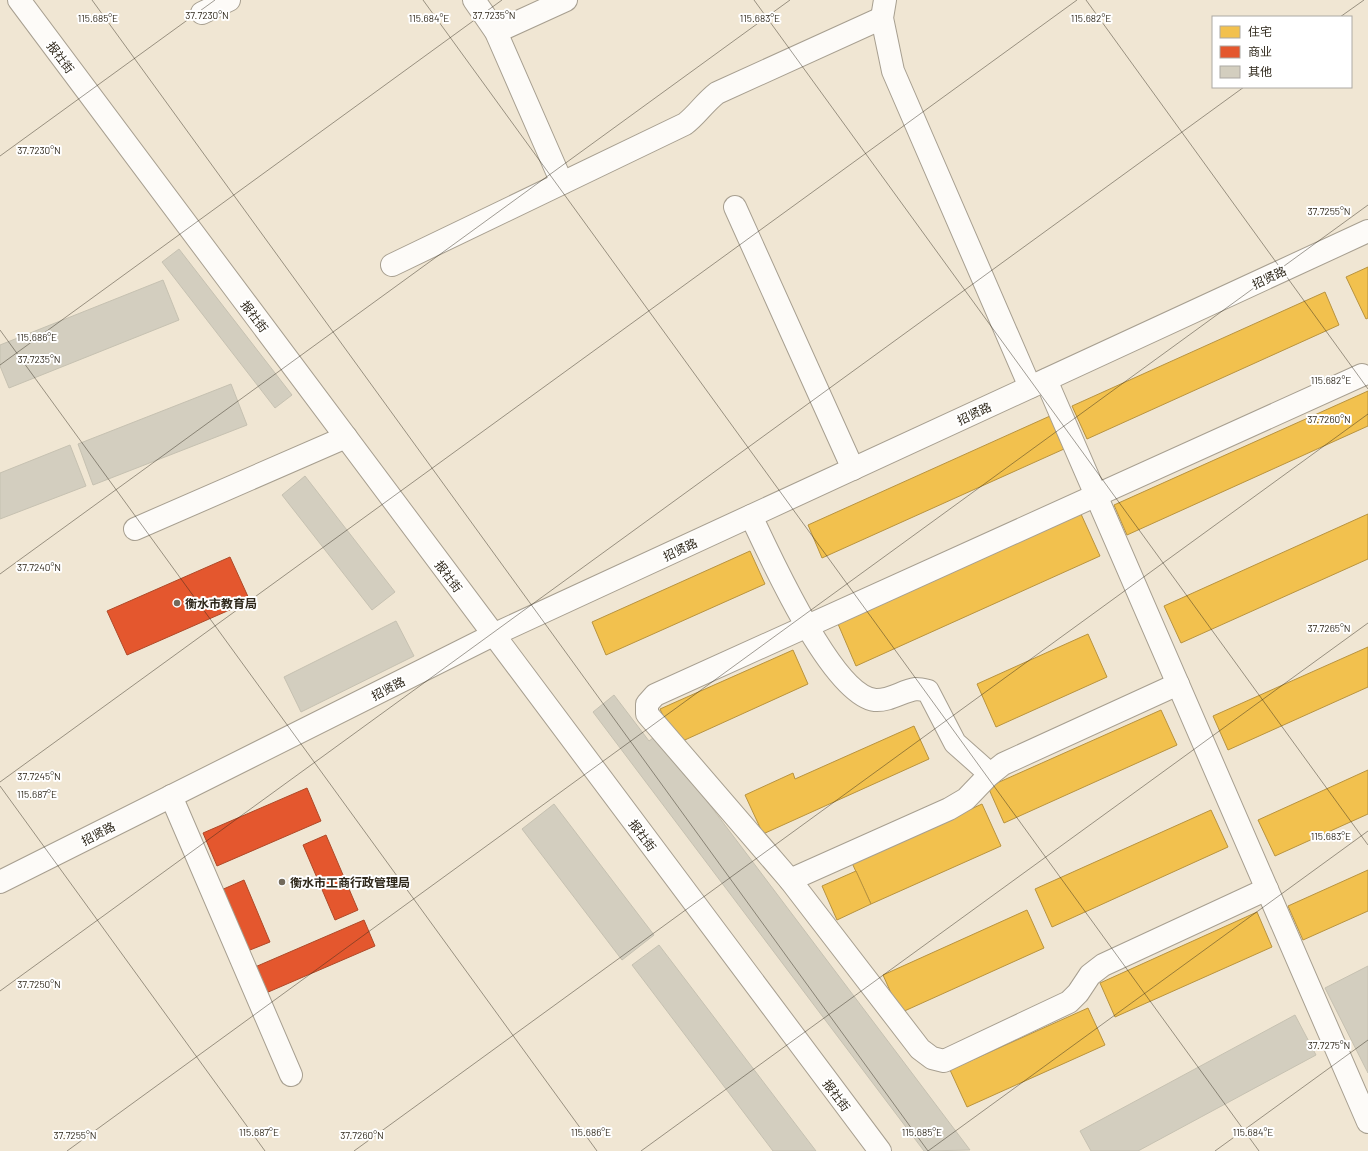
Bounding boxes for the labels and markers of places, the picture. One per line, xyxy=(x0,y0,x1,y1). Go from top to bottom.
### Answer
place label: 衡水市教育局 xyxy=(185,596,257,610)
marker: 衡水市教育局 xyxy=(172,598,182,608)
place label: 衡水市工商行政管理局 xyxy=(290,875,410,889)
marker: 衡水市工商行政管理局 xyxy=(277,877,287,887)

